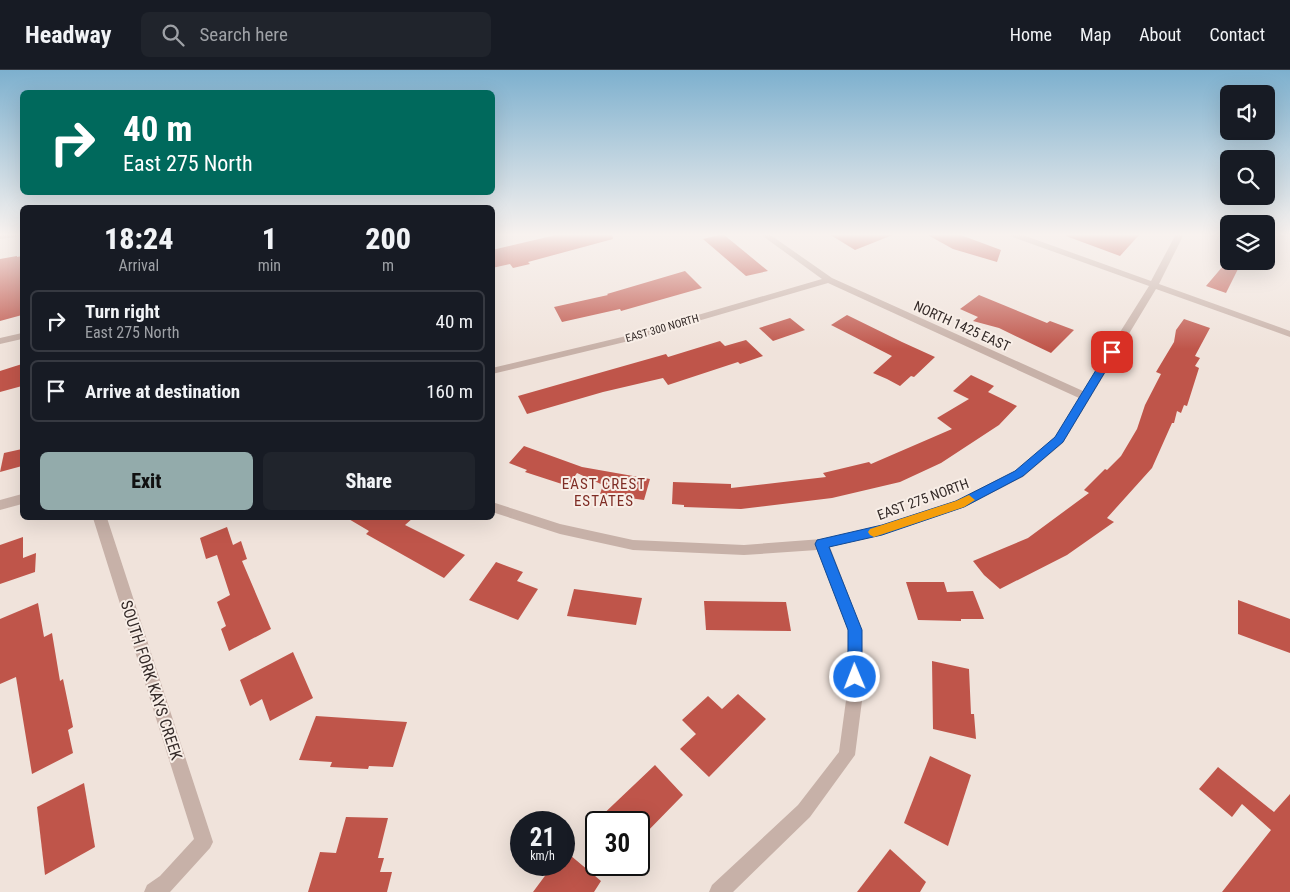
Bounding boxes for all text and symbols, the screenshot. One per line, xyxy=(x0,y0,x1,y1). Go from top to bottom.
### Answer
search box xyxy=(141,12,491,57)
text: Headway xyxy=(25,21,111,49)
icon: search xyxy=(159,21,187,49)
text: Search here xyxy=(199,23,288,46)
text: Home xyxy=(1010,24,1052,45)
text: Map xyxy=(1080,24,1111,45)
text: About xyxy=(1139,24,1181,45)
text: Contact xyxy=(1209,24,1265,45)
map controls xyxy=(1220,85,1275,270)
button: sound xyxy=(1220,85,1275,140)
text: 40 m xyxy=(123,109,192,150)
icon: right xyxy=(40,110,105,175)
button: search xyxy=(1220,150,1275,205)
text: East 275 North xyxy=(123,151,253,176)
button: layers xyxy=(1220,215,1275,270)
text: 18:24 xyxy=(104,221,174,256)
text: 1 xyxy=(262,221,277,256)
text: 200 xyxy=(365,221,411,256)
text: Arrival xyxy=(118,256,159,275)
text: min xyxy=(258,256,281,275)
text: m xyxy=(382,256,394,275)
street label: NORTH 1425 EAST xyxy=(911,298,1013,354)
text: Turn right xyxy=(85,300,160,323)
icon: right xyxy=(42,307,70,335)
text: 40 m xyxy=(436,310,473,333)
street label: EAST 300 NORTH xyxy=(624,312,700,345)
text: East 275 North xyxy=(85,323,179,342)
pin xyxy=(1091,331,1133,373)
icon: arrive xyxy=(1098,338,1126,366)
icon: arrive xyxy=(42,377,70,405)
text: Arrive at destination xyxy=(85,380,240,403)
text: 160 m xyxy=(426,380,473,403)
button: Exit xyxy=(40,452,253,510)
button: Share xyxy=(263,452,475,510)
district label: EAST CREST ESTATES xyxy=(562,475,646,510)
street label: EAST 275 NORTH xyxy=(875,475,971,523)
street label: SOUTH FORK KAYS CREEK xyxy=(117,598,186,763)
position arrow xyxy=(828,650,880,702)
speed limit sign: 30 xyxy=(585,811,650,876)
text: 21 xyxy=(530,823,555,852)
text: km/h xyxy=(530,849,555,863)

